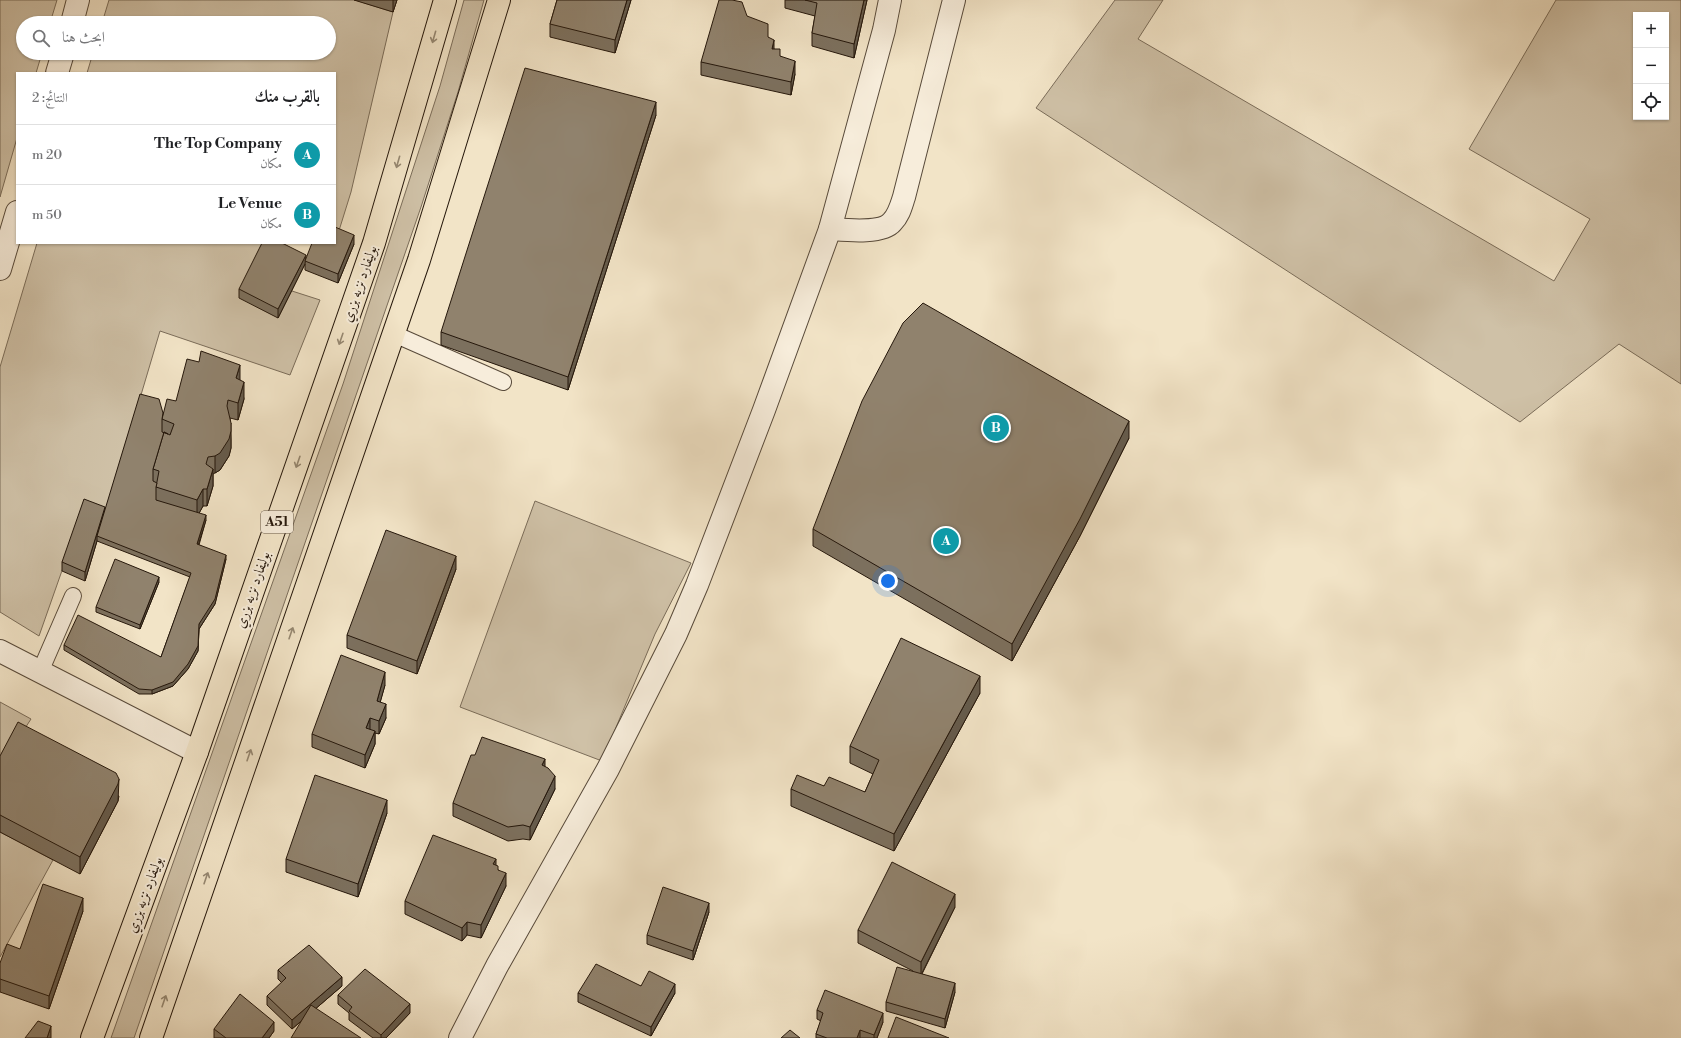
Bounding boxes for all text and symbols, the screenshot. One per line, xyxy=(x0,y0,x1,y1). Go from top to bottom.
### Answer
map controls xyxy=(1633,12,1669,120)
button: + xyxy=(1633,12,1669,48)
search box xyxy=(16,16,336,60)
icon: search xyxy=(30,27,52,49)
text: ابحث هنا xyxy=(62,28,105,47)
one-way arrow xyxy=(430,31,437,44)
button: − xyxy=(1633,48,1669,84)
button: locate xyxy=(1633,84,1669,120)
text: بالقرب منك xyxy=(254,86,320,108)
text: النتائج: 2 xyxy=(32,90,68,106)
text: The Top Company xyxy=(154,134,282,153)
text: 20 m xyxy=(32,147,62,163)
text: A xyxy=(302,147,312,163)
text: مكان xyxy=(260,156,282,172)
one-way arrow xyxy=(394,156,401,169)
text: Le Venue xyxy=(218,194,282,213)
text: 50 m xyxy=(32,207,62,223)
text: B xyxy=(302,207,312,223)
text: مكان xyxy=(260,216,282,232)
street label: بوليفارد نزيه بزري xyxy=(339,243,383,325)
one-way arrow xyxy=(336,333,344,345)
pin: B xyxy=(983,413,1009,443)
one-way arrow xyxy=(294,455,301,468)
road number: A51 xyxy=(261,511,293,533)
pin: A xyxy=(933,526,959,556)
street label: بوليفارد نزيه بزري xyxy=(232,549,276,631)
your location xyxy=(878,571,898,591)
one-way arrow xyxy=(288,626,295,639)
one-way arrow xyxy=(246,749,253,762)
street label: بوليفارد نزيه بزري xyxy=(123,854,169,936)
one-way arrow xyxy=(203,873,211,885)
one-way arrow xyxy=(161,995,168,1008)

